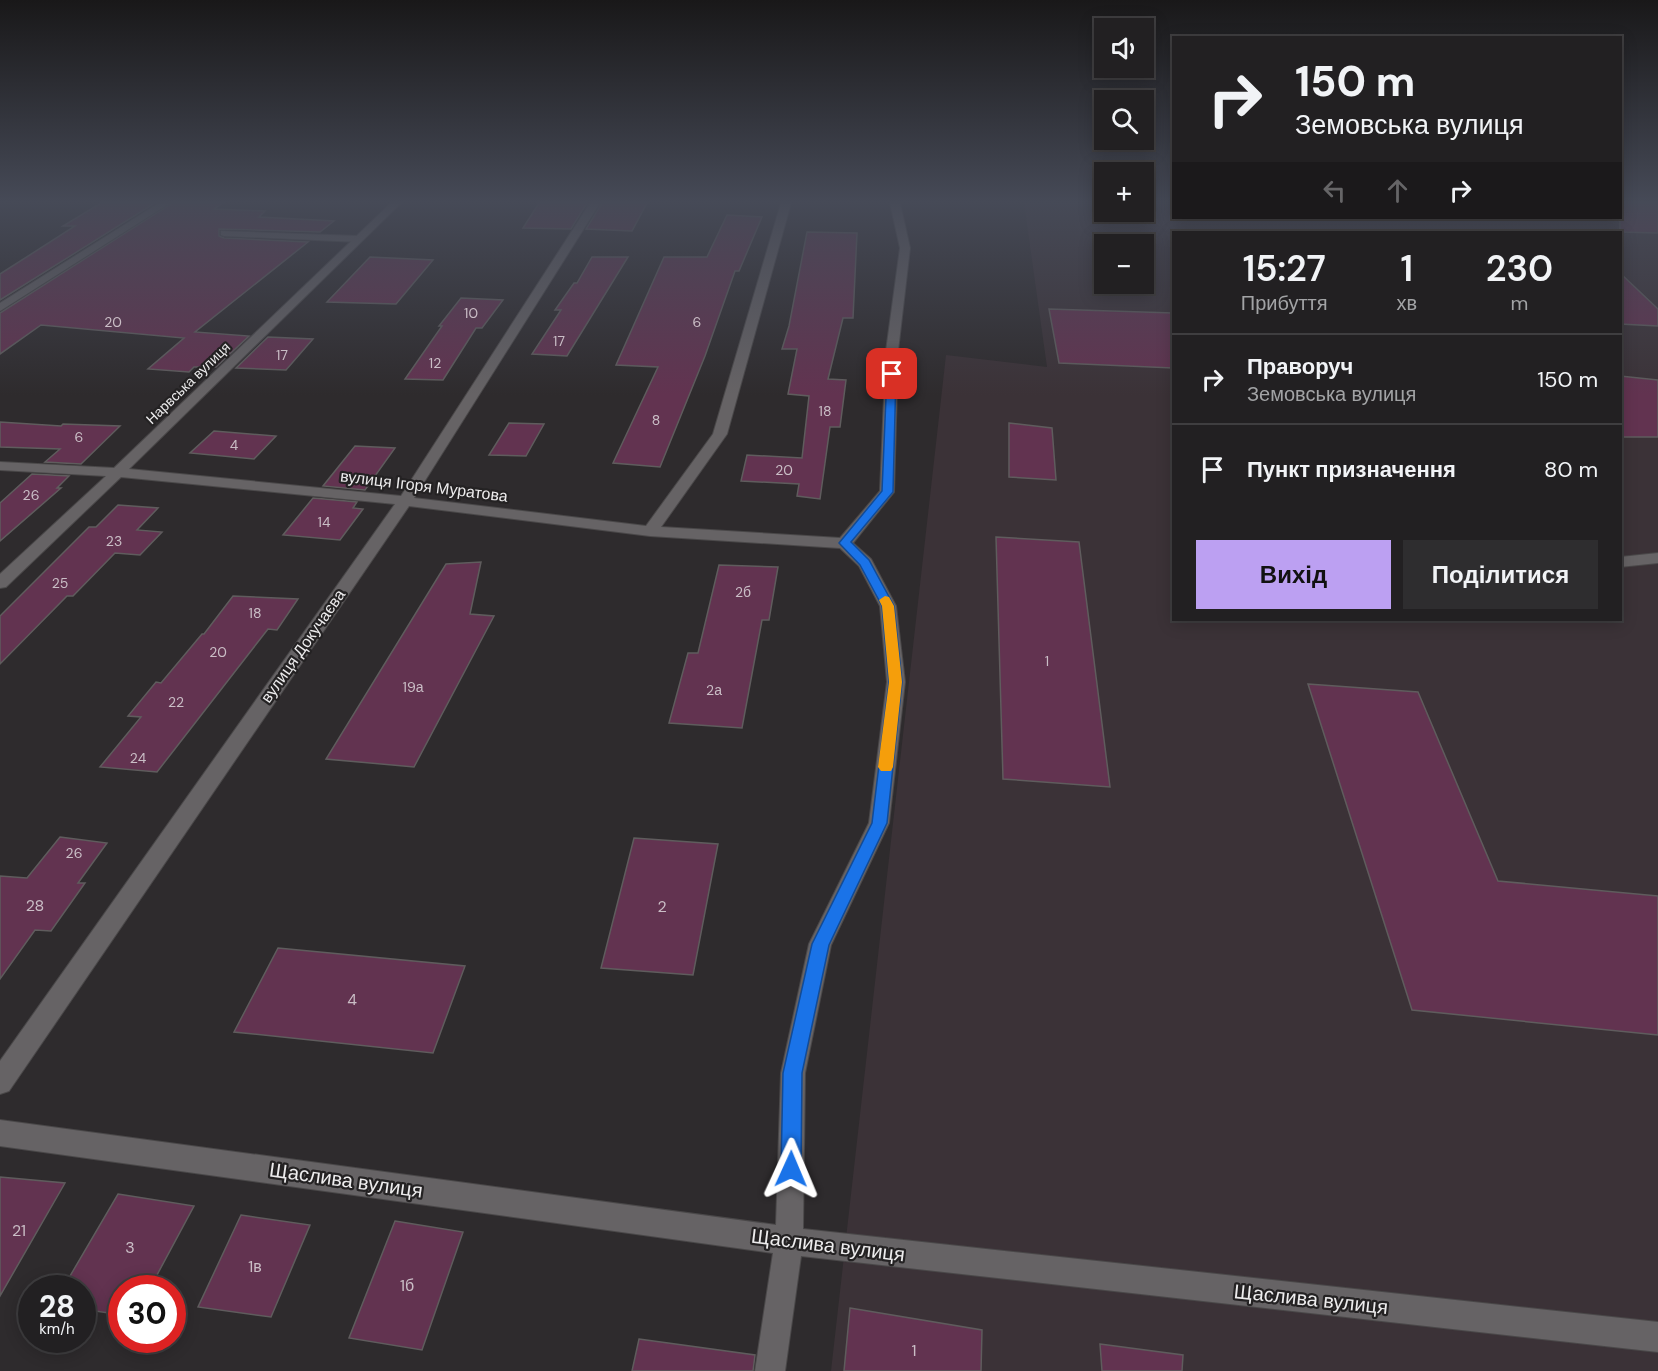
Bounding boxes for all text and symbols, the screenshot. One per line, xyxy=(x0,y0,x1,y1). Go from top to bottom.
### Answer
map controls xyxy=(1094,18,1154,294)
button: sound xyxy=(1094,18,1154,78)
text: 150 m xyxy=(1295,54,1415,109)
icon: right xyxy=(1196,60,1274,138)
button: search xyxy=(1094,90,1154,150)
text: Земовська вулиця xyxy=(1295,107,1524,142)
button: + xyxy=(1094,162,1154,222)
icon: left xyxy=(1318,174,1351,207)
icon: ahead xyxy=(1381,174,1414,207)
icon: right xyxy=(1444,174,1477,207)
button: − xyxy=(1094,234,1154,294)
text: 15:27 xyxy=(1243,245,1326,292)
text: 1 xyxy=(1400,245,1413,292)
text: 230 xyxy=(1486,245,1553,292)
text: Прибуття xyxy=(1241,290,1328,316)
text: хв xyxy=(1396,290,1417,316)
text: m xyxy=(1511,290,1528,316)
house number: 10 xyxy=(464,304,478,322)
house number: 20 xyxy=(104,313,122,331)
house number: 6 xyxy=(693,313,701,331)
house number: 17 xyxy=(553,332,565,350)
street label: Нарвська вулиця xyxy=(142,338,234,428)
house number: 17 xyxy=(276,346,288,364)
pin xyxy=(866,348,917,399)
text: Праворуч xyxy=(1247,352,1353,381)
house number: 12 xyxy=(429,354,441,372)
icon: arrive xyxy=(875,357,908,390)
icon: right xyxy=(1196,363,1229,396)
text: 150 m xyxy=(1537,365,1598,394)
text: Земовська вулиця xyxy=(1247,381,1416,407)
house number: 18 xyxy=(819,402,831,420)
house number: 8 xyxy=(652,411,660,429)
house number: 6 xyxy=(75,428,83,446)
house number: 4 xyxy=(230,436,239,454)
icon: arrive xyxy=(1196,453,1229,486)
text: Пункт призначення xyxy=(1247,455,1456,484)
text: 80 m xyxy=(1544,455,1598,484)
house number: 20 xyxy=(775,461,793,479)
street label: вулиця Ігоря Муратова xyxy=(339,465,509,507)
house number: 26 xyxy=(23,486,39,504)
house number: 14 xyxy=(318,513,331,531)
house number: 23 xyxy=(106,532,122,550)
button: Вихід xyxy=(1196,540,1391,609)
button: Поділитися xyxy=(1403,540,1598,609)
house number: 25 xyxy=(52,574,68,592)
house number: 2б xyxy=(735,583,751,601)
street label: вулиця Докучаєва xyxy=(256,585,350,707)
house number: 18 xyxy=(249,604,261,622)
house number: 20 xyxy=(209,643,227,661)
house number: 1 xyxy=(1045,652,1049,670)
house number: 19а xyxy=(403,678,424,696)
house number: 2а xyxy=(706,681,722,699)
house number: 22 xyxy=(168,693,184,711)
house number: 24 xyxy=(130,749,147,767)
house number: 26 xyxy=(66,844,82,862)
house number: 28 xyxy=(26,895,44,916)
house number: 2 xyxy=(657,896,667,917)
house number: 4 xyxy=(347,989,357,1010)
position arrow xyxy=(759,1137,823,1201)
street label: Щаслива вулиця xyxy=(268,1156,424,1204)
house number: 21 xyxy=(12,1220,26,1241)
street label: Щаслива вулиця xyxy=(750,1223,906,1267)
house number: 3 xyxy=(125,1237,135,1258)
house number: 1в xyxy=(248,1256,262,1277)
speed limit sign: 30 xyxy=(108,1275,186,1353)
house number: 1б xyxy=(400,1275,414,1296)
street label: Щаслива вулиця xyxy=(1233,1278,1389,1320)
text: 28 xyxy=(39,1287,75,1326)
text: km/h xyxy=(39,1319,75,1339)
house number: 1 xyxy=(912,1340,917,1361)

